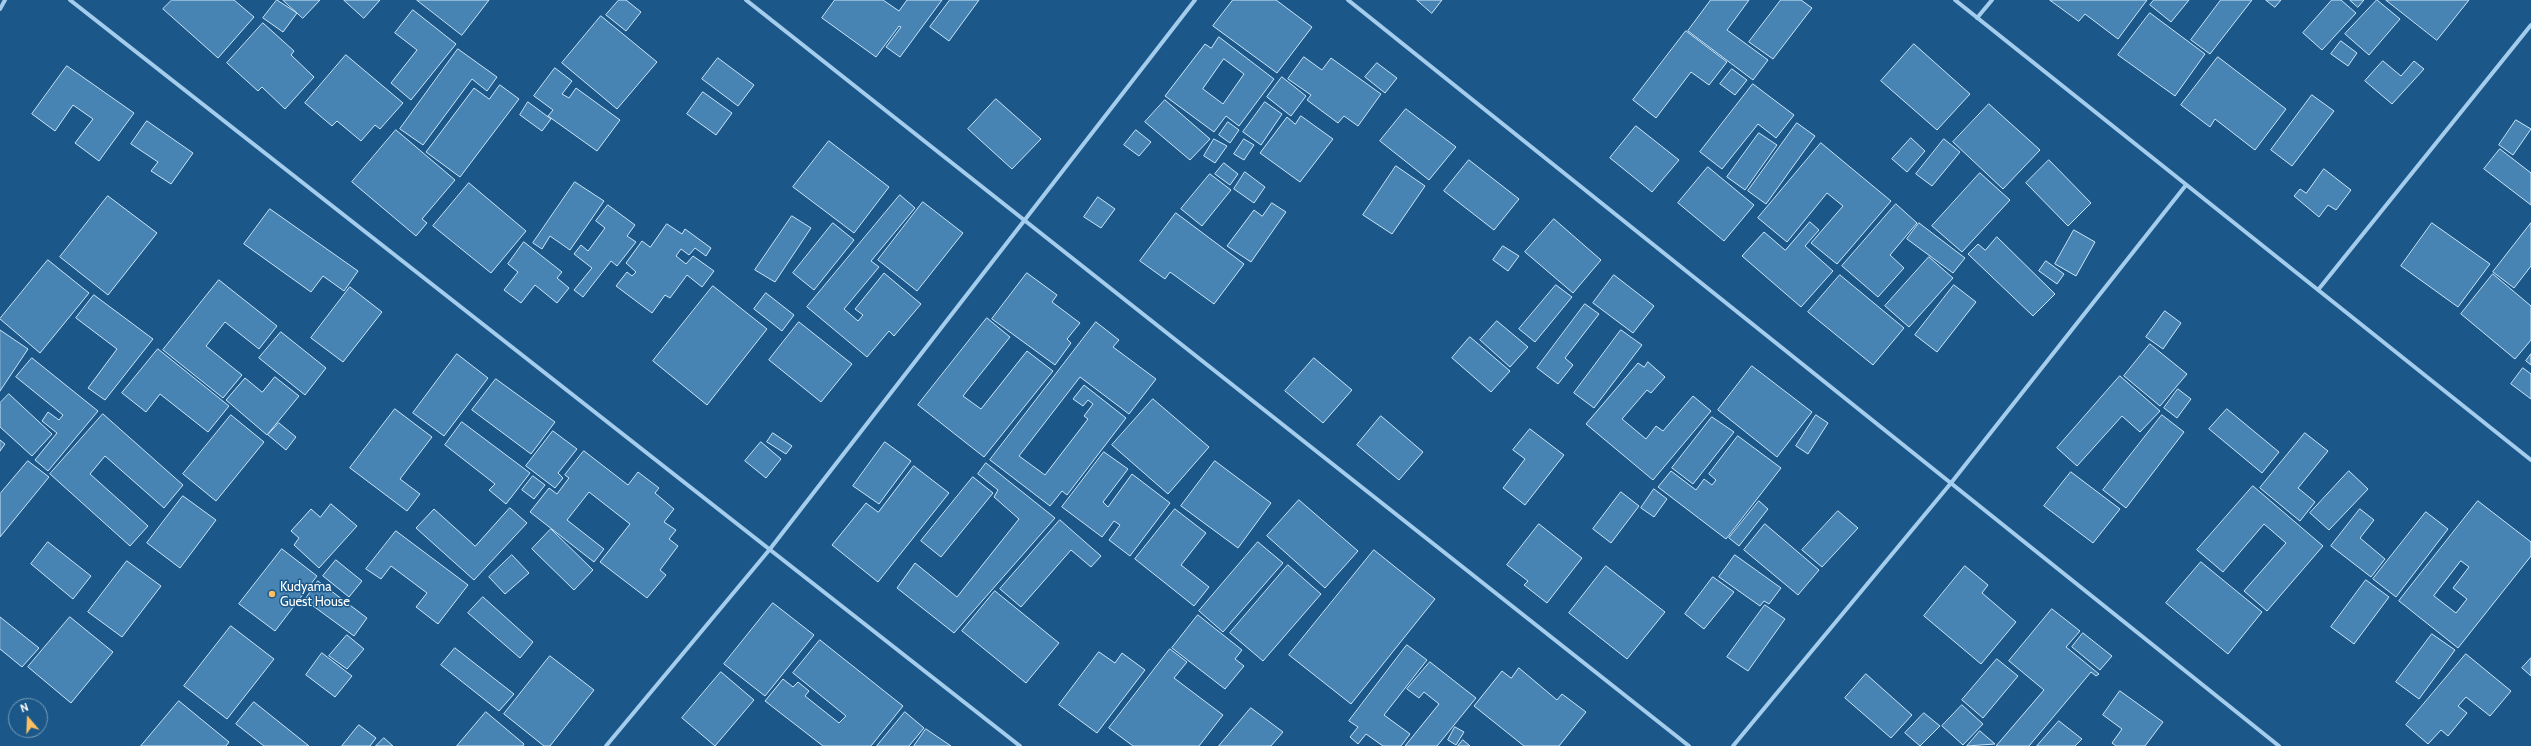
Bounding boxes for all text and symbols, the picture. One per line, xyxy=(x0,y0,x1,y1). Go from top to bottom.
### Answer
place label: Kudyama Guest House xyxy=(280,579,350,610)
marker: Kudyama Guest House xyxy=(267,589,277,599)
north arrow xyxy=(8,698,48,738)
text: N xyxy=(18,700,30,715)

